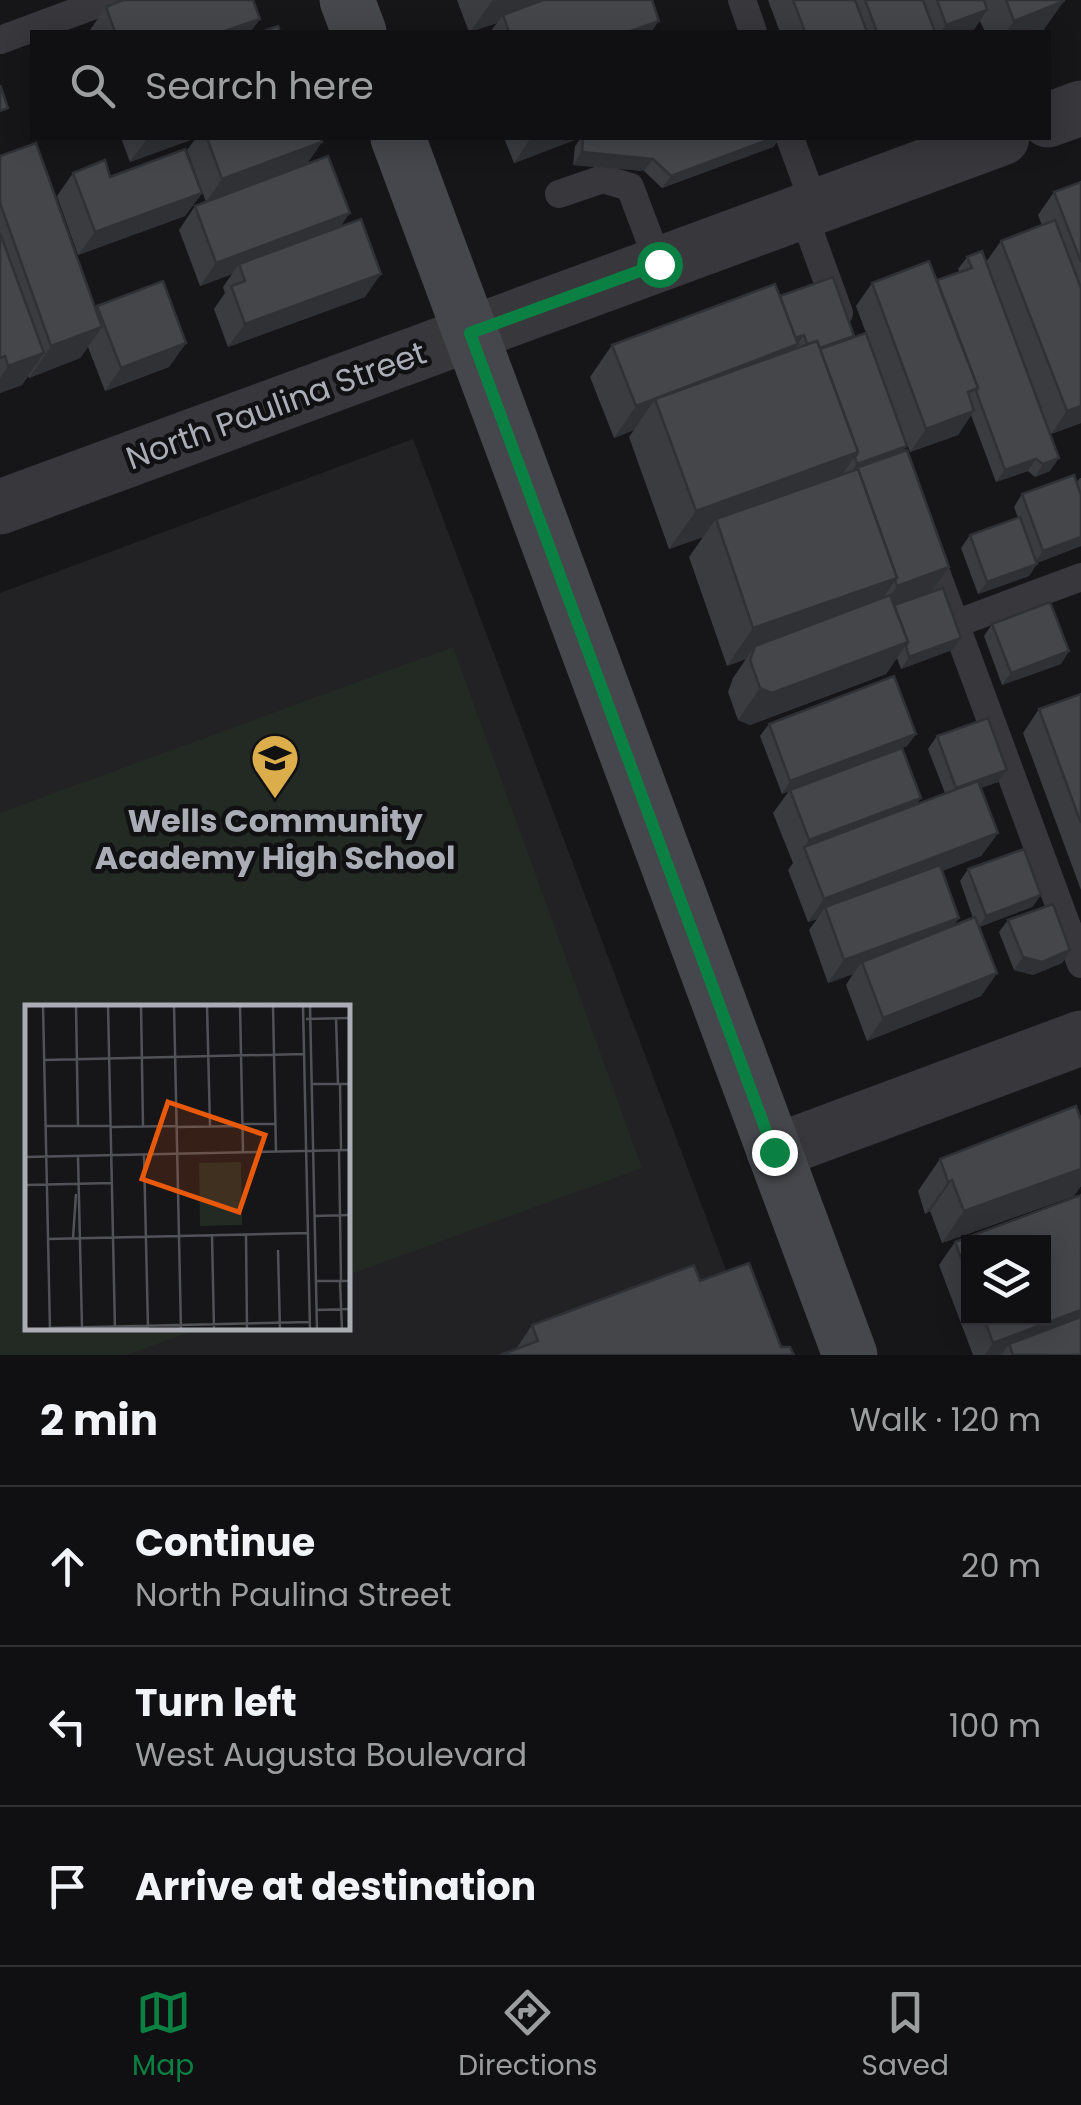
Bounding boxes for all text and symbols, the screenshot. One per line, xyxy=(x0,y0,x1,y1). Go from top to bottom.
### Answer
search box xyxy=(30,30,1051,140)
icon: search xyxy=(65,58,120,113)
text: Search here xyxy=(145,59,374,112)
route start xyxy=(637,242,683,288)
street label: North Paulina Street xyxy=(120,330,432,480)
school or university icon: Wells Community Academy High School xyxy=(249,732,301,800)
place label: Wells Community Academy High School xyxy=(95,798,455,880)
inset map xyxy=(25,1005,350,1330)
route end xyxy=(752,1130,798,1176)
map controls xyxy=(961,1235,1051,1325)
button: layers xyxy=(961,1235,1051,1325)
text: 2 min xyxy=(40,1391,158,1450)
text: Walk · 120 m xyxy=(850,1397,1041,1442)
text: Continue xyxy=(135,1516,315,1569)
icon: ahead xyxy=(40,1539,95,1594)
text: 20 m xyxy=(961,1543,1041,1588)
text: North Paulina Street xyxy=(135,1572,451,1617)
text: Turn left xyxy=(135,1676,297,1729)
icon: left xyxy=(40,1699,95,1754)
text: 100 m xyxy=(949,1703,1041,1748)
text: West Augusta Boulevard xyxy=(135,1732,527,1777)
icon: arrive xyxy=(40,1859,95,1914)
text: Arrive at destination xyxy=(135,1860,536,1913)
tab: Map xyxy=(132,1985,194,2087)
tab: Directions xyxy=(458,1985,597,2087)
tab: Saved xyxy=(862,1985,949,2087)

